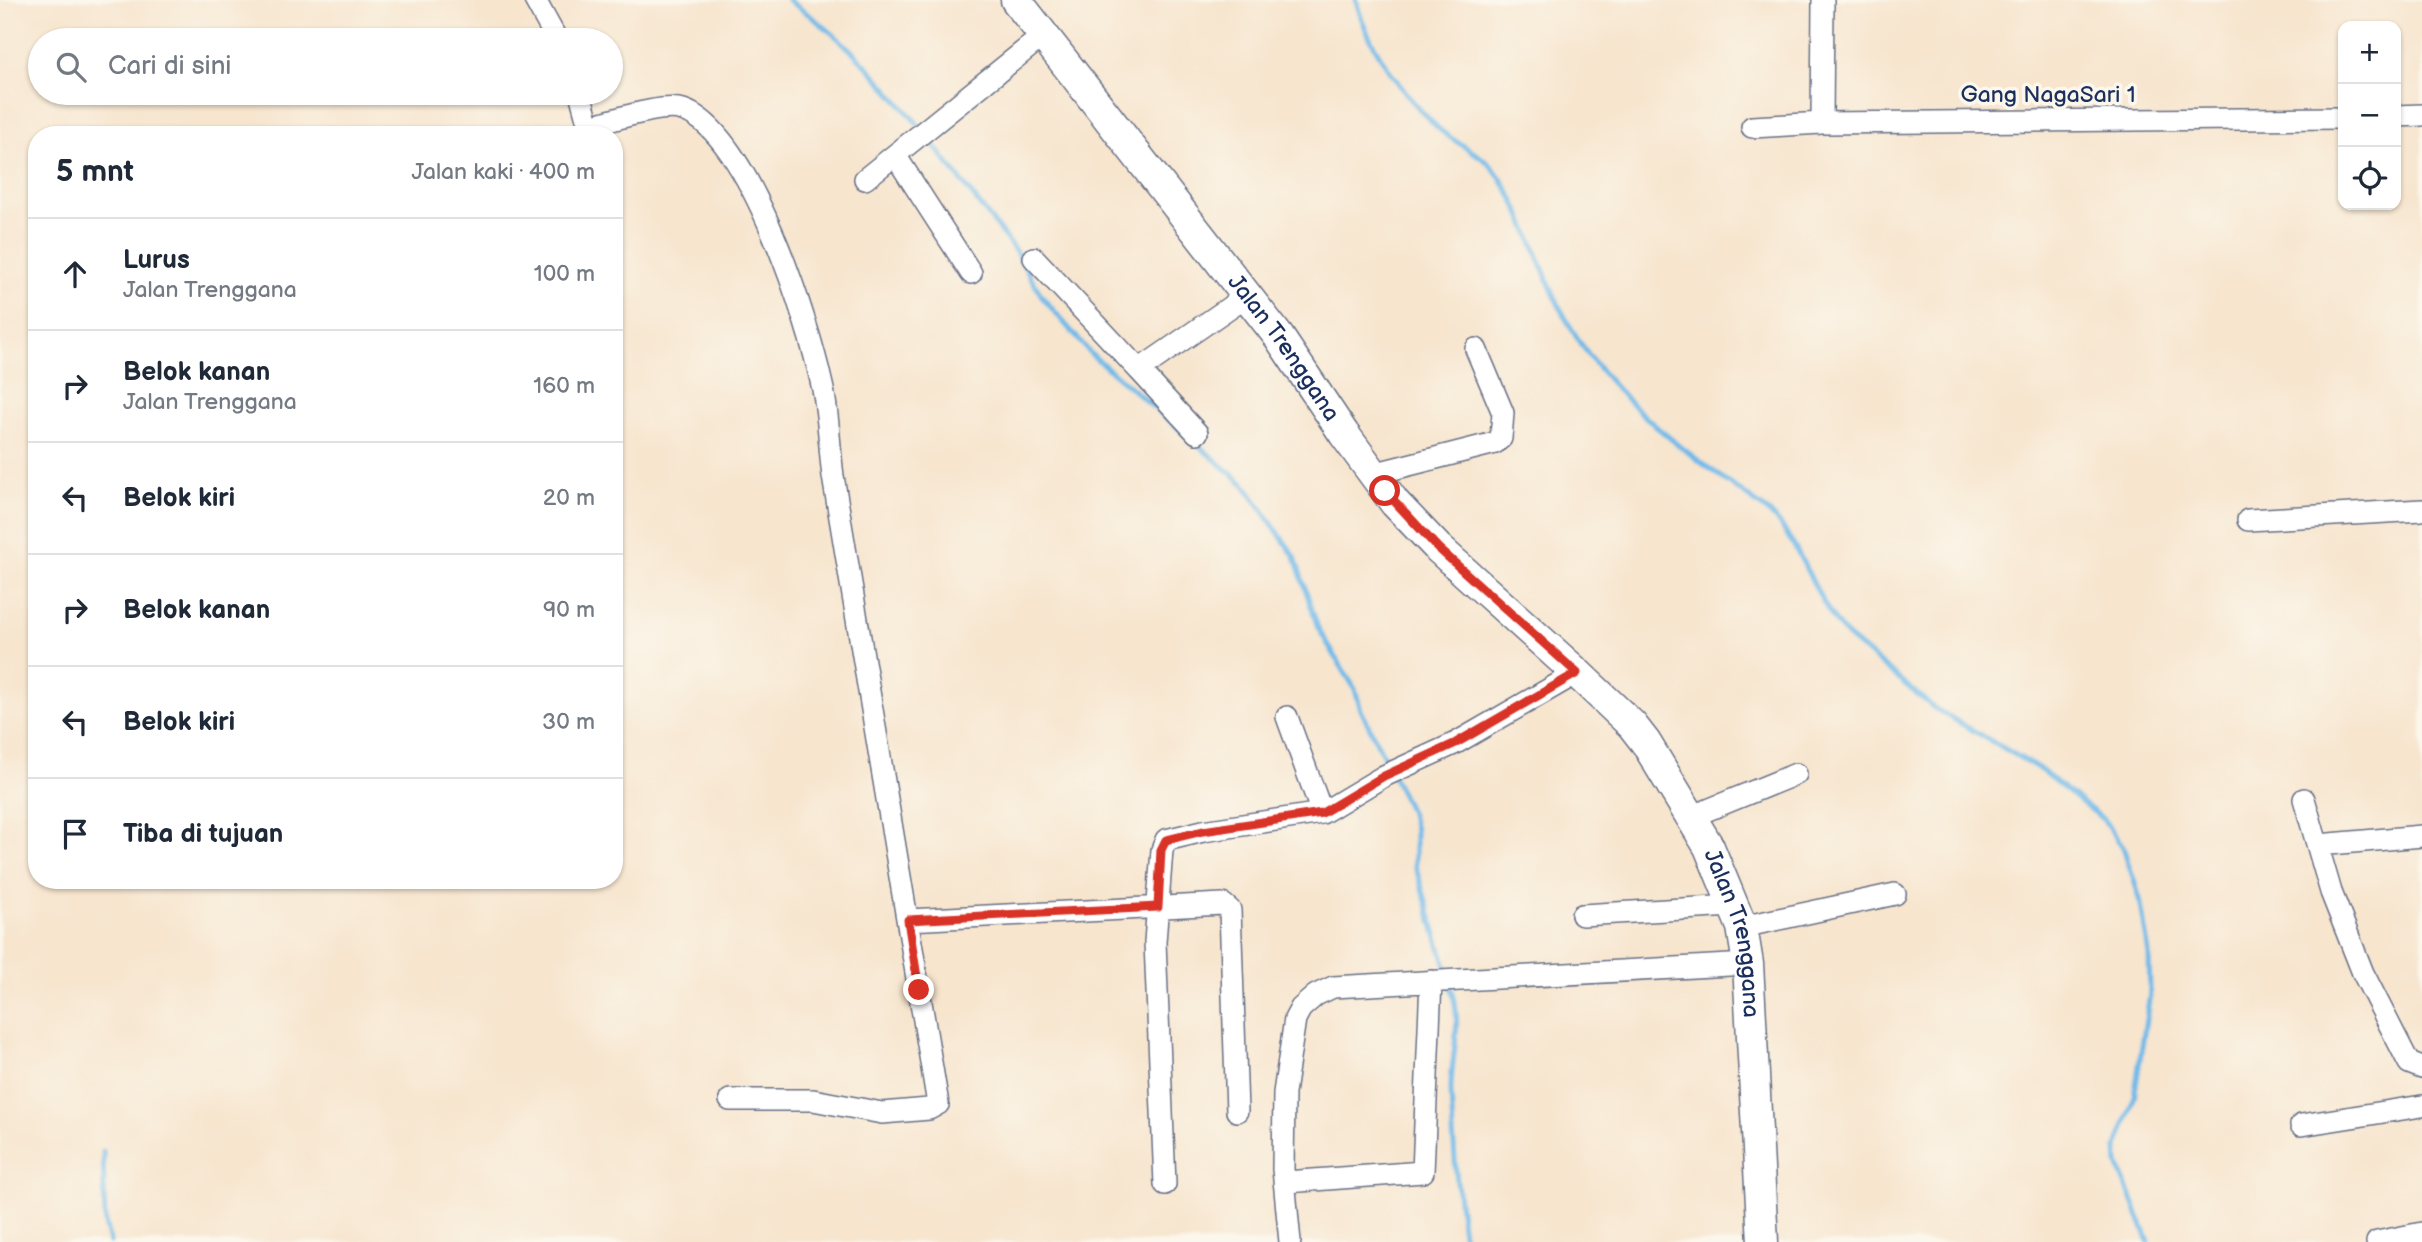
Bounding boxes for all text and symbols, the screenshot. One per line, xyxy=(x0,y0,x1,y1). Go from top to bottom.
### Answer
map controls xyxy=(2338,21,2401,210)
button: + xyxy=(2338,21,2401,84)
search box xyxy=(28,28,623,105)
icon: search xyxy=(52,48,90,86)
text: Cari di sini xyxy=(108,51,231,82)
street label: Gang NagaSari 1 xyxy=(1960,81,2136,109)
button: − xyxy=(2338,84,2401,147)
button: locate xyxy=(2338,147,2401,210)
text: 5 mnt xyxy=(56,154,134,190)
text: Jalan kaki · 400 m xyxy=(411,158,595,186)
text: Lurus xyxy=(123,245,190,276)
icon: ahead xyxy=(56,255,94,293)
text: 100 m xyxy=(534,260,595,288)
street label: Jalan Trenggana xyxy=(1222,269,1345,427)
text: Jalan Trenggana xyxy=(123,276,297,304)
text: Belok kanan xyxy=(123,357,270,388)
icon: right xyxy=(56,367,94,405)
text: 160 m xyxy=(533,372,595,400)
text: Jalan Trenggana xyxy=(123,388,297,416)
route start xyxy=(1369,475,1400,506)
icon: left xyxy=(56,479,94,517)
text: Belok kiri xyxy=(123,483,235,514)
text: 20 m xyxy=(543,484,595,512)
icon: right xyxy=(56,591,94,629)
text: Belok kanan xyxy=(123,595,270,626)
text: 90 m xyxy=(543,596,595,624)
icon: left xyxy=(56,703,94,741)
text: Belok kiri xyxy=(123,707,235,738)
text: 30 m xyxy=(542,708,595,736)
icon: arrive xyxy=(56,815,94,853)
text: Tiba di tujuan xyxy=(123,819,283,850)
street label: Jalan Trenggana xyxy=(1697,845,1765,1018)
route end xyxy=(903,974,934,1005)

